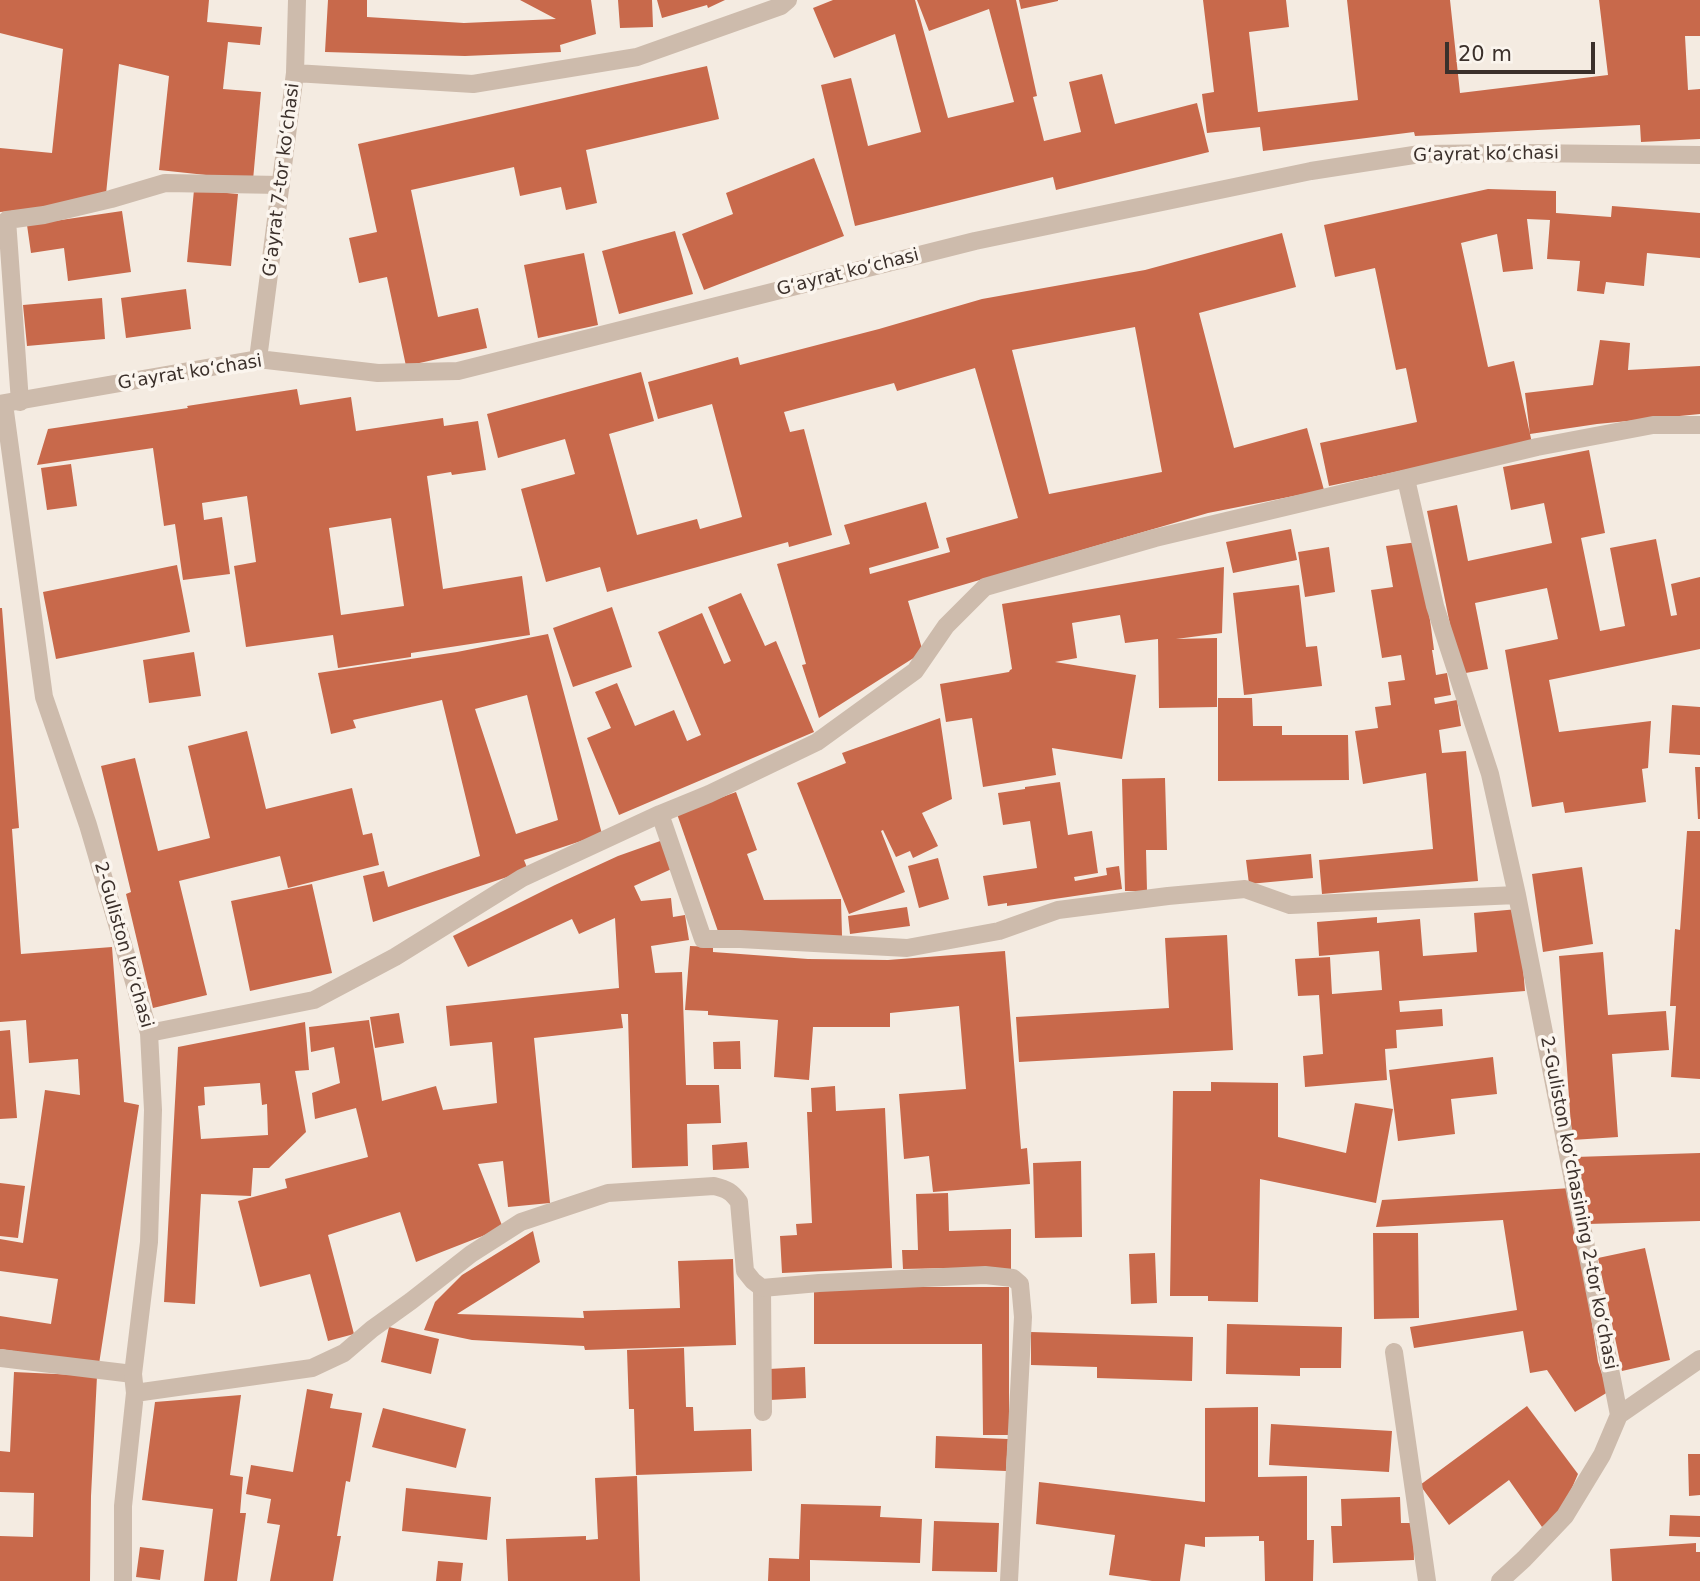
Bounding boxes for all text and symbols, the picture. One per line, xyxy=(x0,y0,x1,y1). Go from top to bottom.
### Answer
scale bar xyxy=(1448,28,1598,72)
text: 20 m xyxy=(1458,42,1512,66)
street label: Gʻayrat 7-tor koʻchasi xyxy=(259,82,305,278)
street label: Gʻayrat koʻchasi xyxy=(1413,143,1559,167)
street label: Gʻayrat koʻchasi xyxy=(775,245,921,301)
street label: Gʻayrat koʻchasi xyxy=(116,351,264,395)
street label: 2-Guliston koʻchasi xyxy=(89,859,157,1031)
street label: 2-Guliston koʻchasining 2-tor koʻchasi xyxy=(1535,1035,1621,1371)

